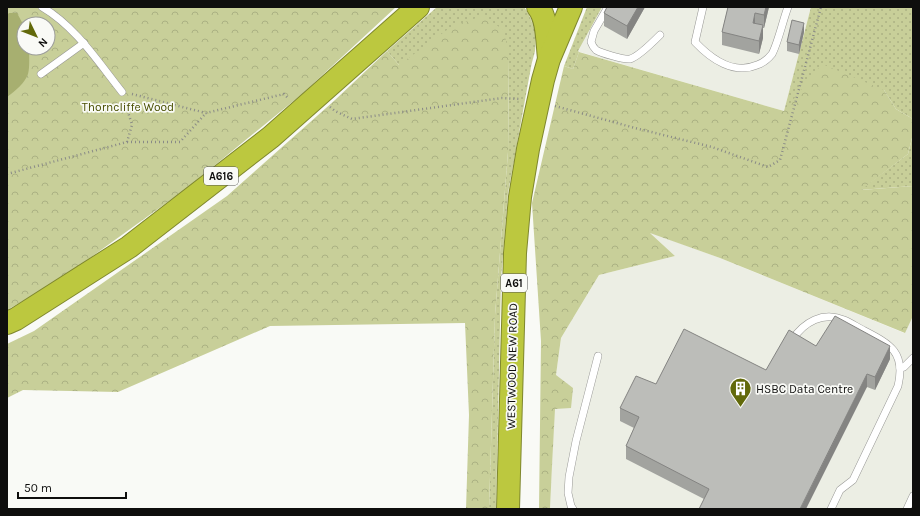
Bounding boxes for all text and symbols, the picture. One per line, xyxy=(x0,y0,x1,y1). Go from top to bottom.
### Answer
north arrow xyxy=(16,16,56,56)
text: N xyxy=(36,35,50,50)
park label: Thorncliffe Wood xyxy=(82,100,174,114)
road number: A616 xyxy=(204,167,238,185)
road number: A61 xyxy=(501,274,527,292)
street label: WESTWOOD NEW ROAD xyxy=(504,303,520,429)
building icon: HSBC Data Centre xyxy=(728,376,754,409)
place label: HSBC Data Centre xyxy=(756,382,853,396)
scale bar xyxy=(18,474,126,500)
text: 50 m xyxy=(24,481,52,495)

